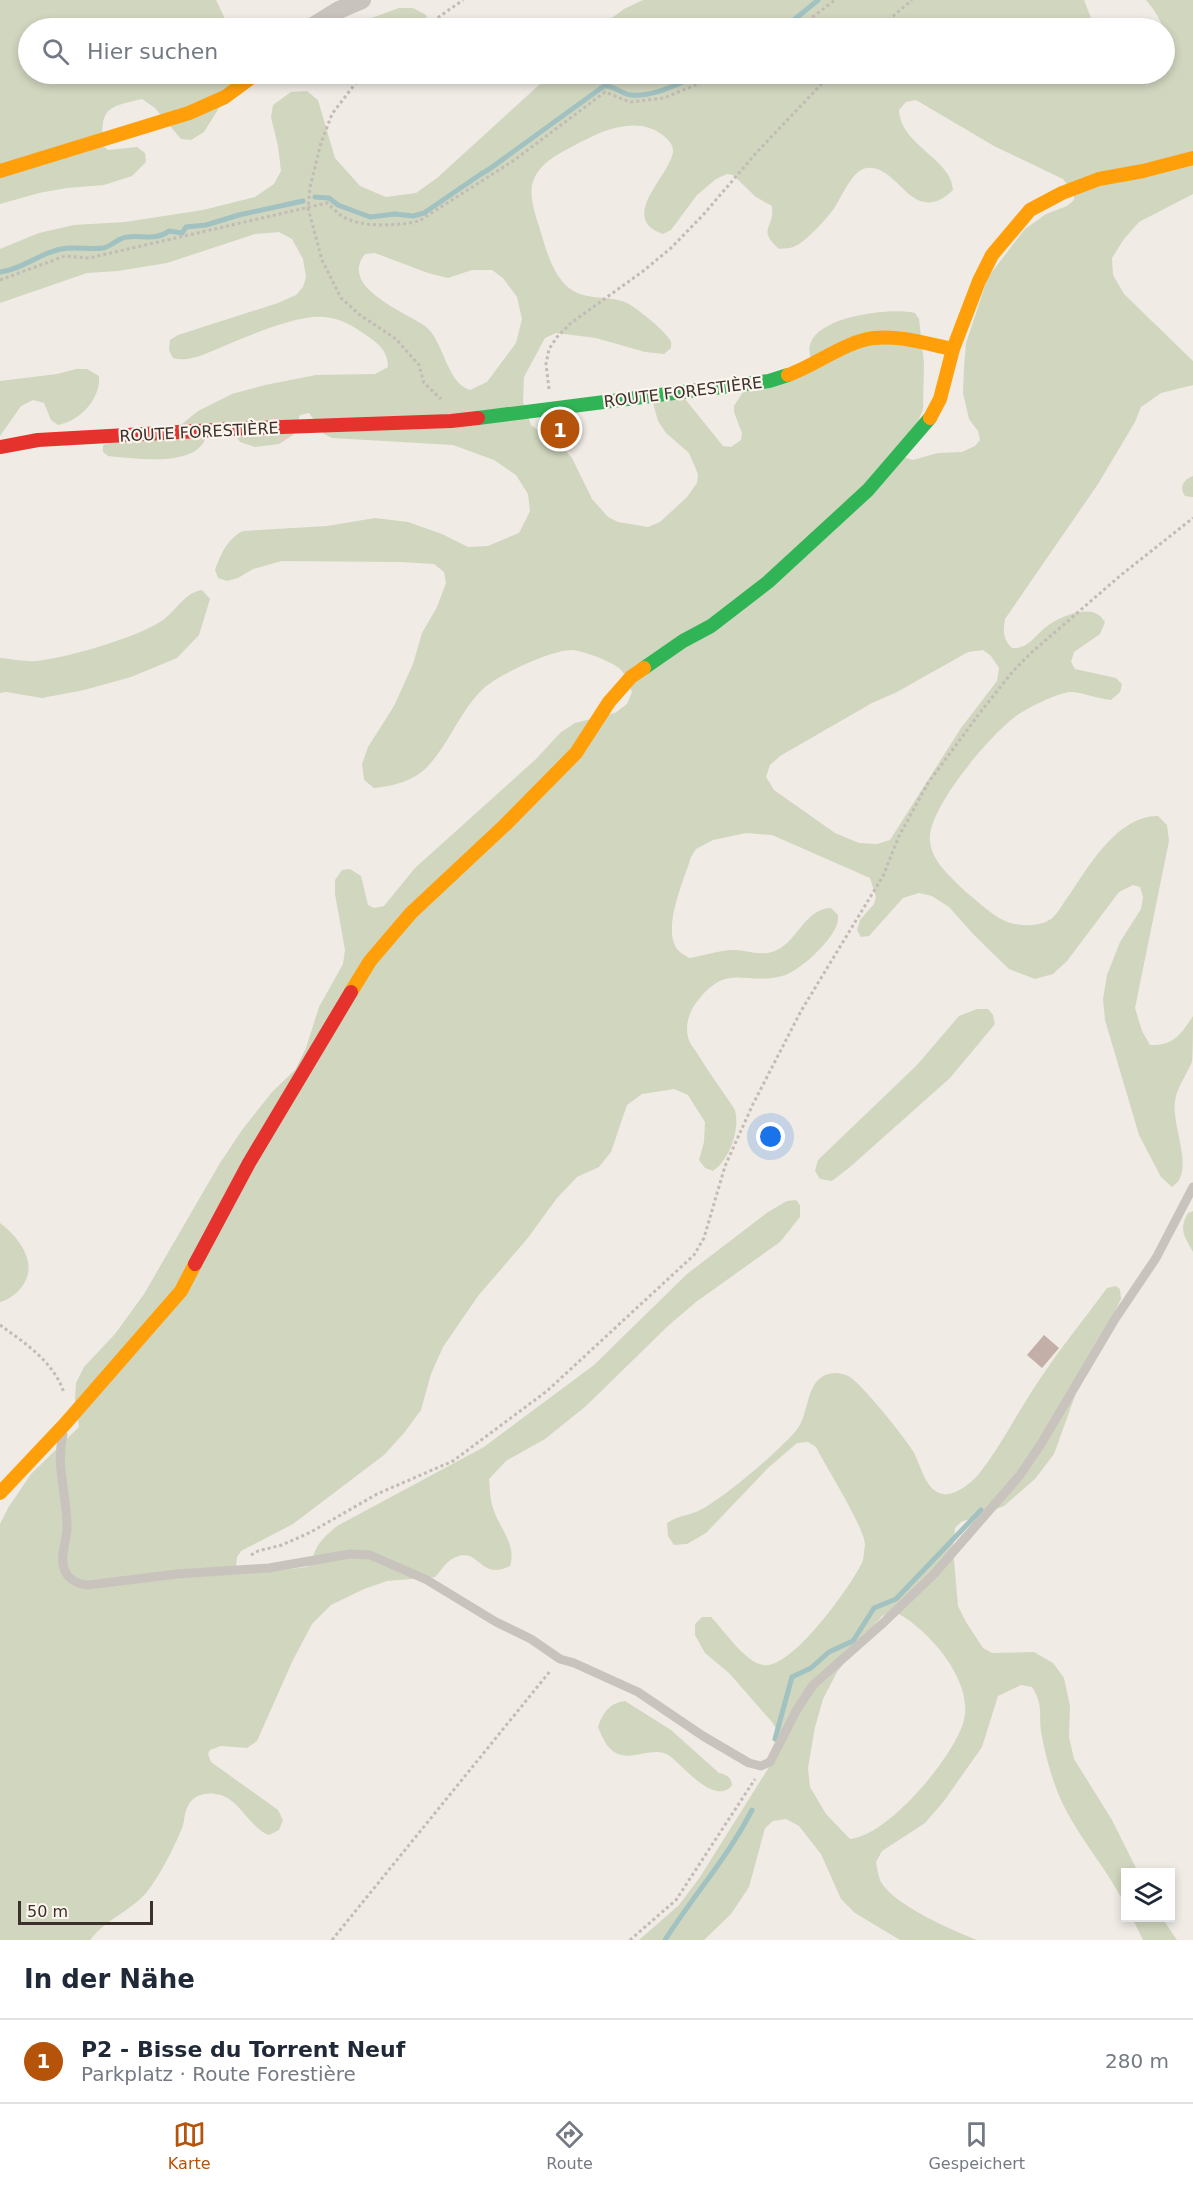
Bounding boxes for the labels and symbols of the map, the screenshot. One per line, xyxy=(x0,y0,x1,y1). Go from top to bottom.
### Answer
street label: ROUTE FORESTIÈRE xyxy=(603,373,763,411)
pin: 1 xyxy=(540,406,580,452)
street label: ROUTE FORESTIÈRE xyxy=(119,418,279,446)
your location xyxy=(756,1122,785,1151)
scale bar xyxy=(18,1898,153,1926)

